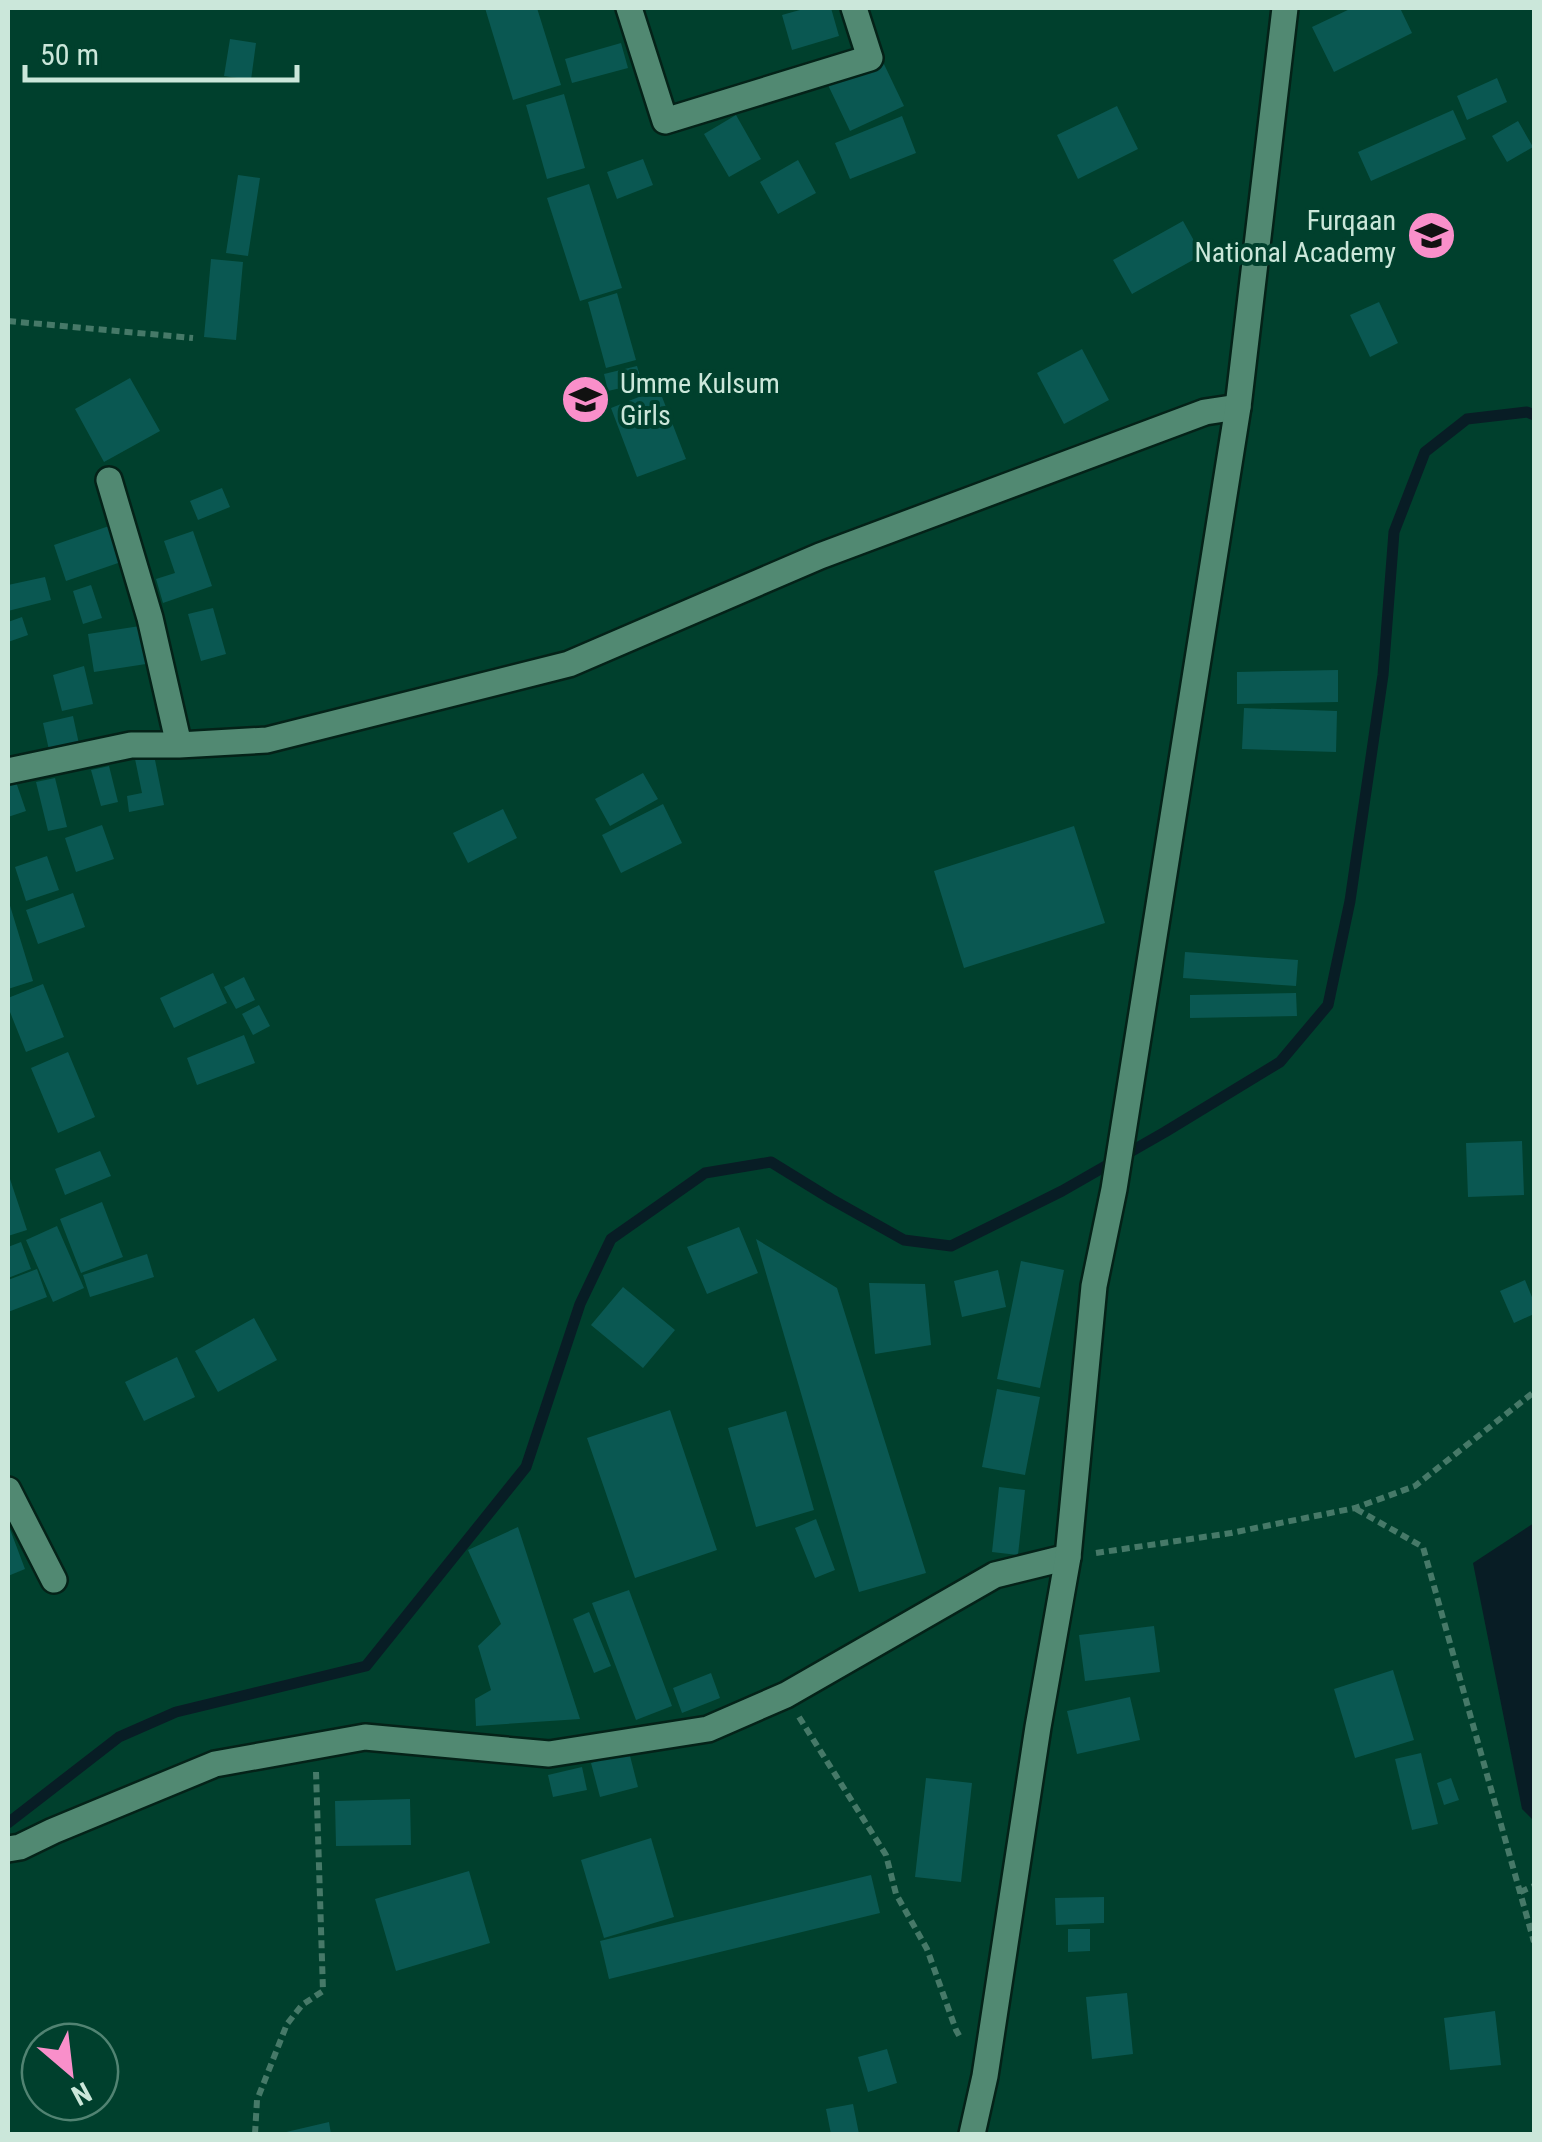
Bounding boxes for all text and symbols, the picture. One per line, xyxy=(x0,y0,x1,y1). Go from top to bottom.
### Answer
scale bar xyxy=(25,20,298,82)
text: 50 m xyxy=(40,37,99,72)
place label: Furqaan National Academy xyxy=(1194,204,1396,269)
school or university icon: Furqaan National Academy xyxy=(1405,210,1457,262)
place label: Umme Kulsum Girls xyxy=(620,367,780,432)
school or university icon: Umme Kulsum Girls xyxy=(559,373,611,425)
north arrow xyxy=(20,2022,120,2122)
text: N xyxy=(66,2075,97,2112)

